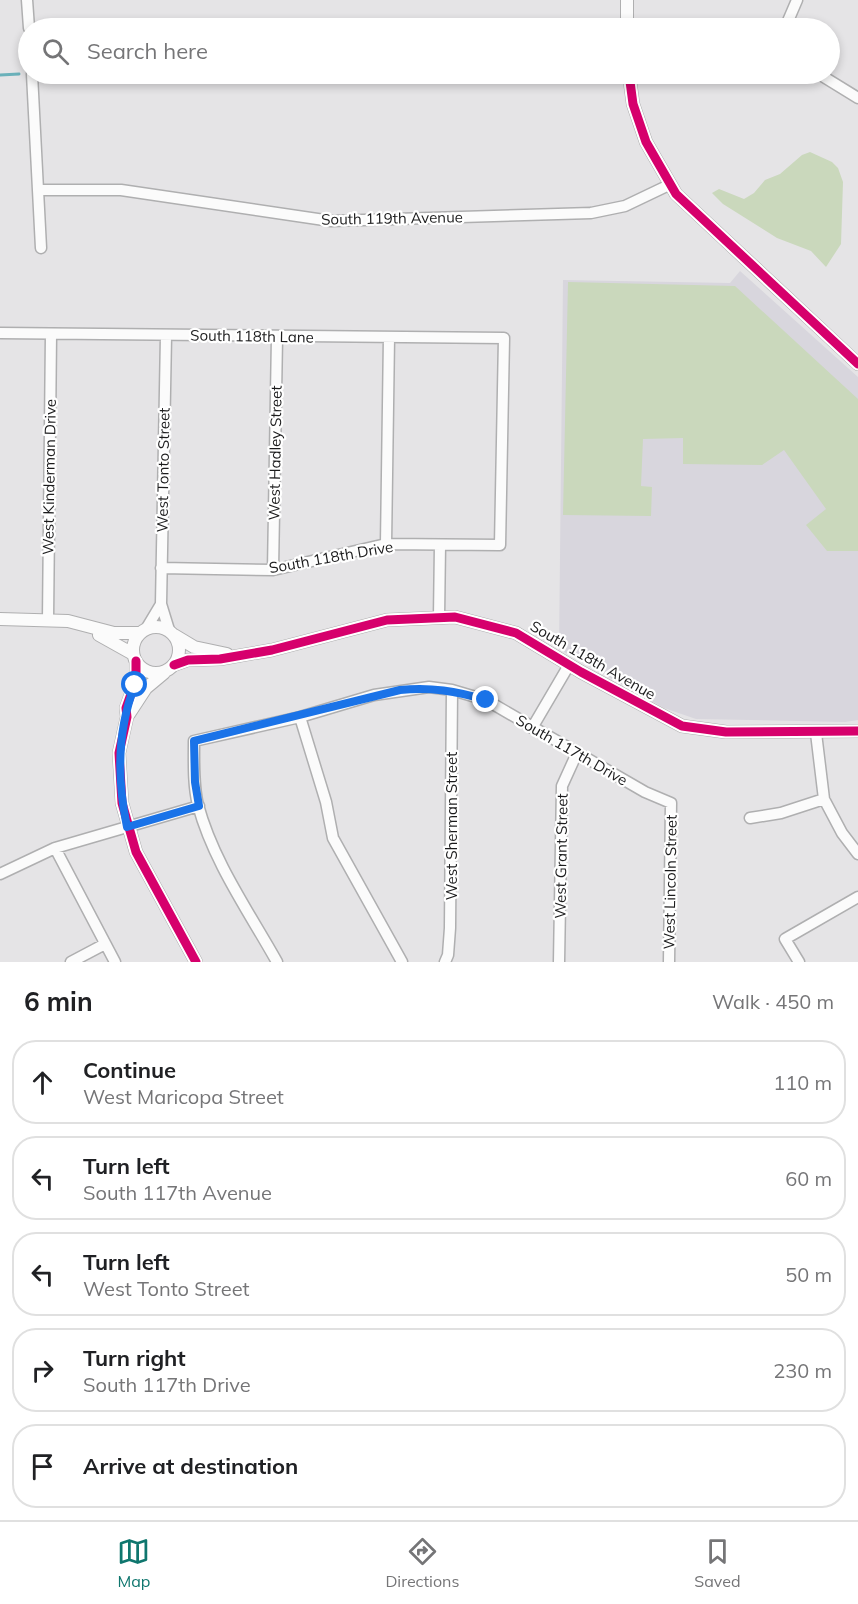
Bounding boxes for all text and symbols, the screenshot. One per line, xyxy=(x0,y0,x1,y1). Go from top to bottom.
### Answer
search box xyxy=(18,18,840,84)
icon: search xyxy=(39,35,72,68)
text: Search here xyxy=(87,37,208,65)
street label: South 119th Avenue xyxy=(321,207,463,229)
street label: South 118th Lane xyxy=(190,325,314,347)
street label: West Hadley Street xyxy=(264,385,286,521)
street label: West Kinderman Drive xyxy=(38,399,60,555)
street label: West Tonto Street xyxy=(152,407,174,533)
street label: South 118th Drive xyxy=(267,537,395,577)
street label: South 118th Avenue xyxy=(527,616,659,704)
route start xyxy=(121,671,147,697)
route end xyxy=(472,686,498,712)
street label: South 117th Drive xyxy=(513,710,631,790)
street label: West Sherman Street xyxy=(442,752,461,900)
street label: West Grant Street xyxy=(550,793,572,919)
street label: West Lincoln Street xyxy=(659,815,681,949)
text: 6 min xyxy=(24,985,93,1018)
text: Walk · 450 m xyxy=(712,989,834,1014)
text: Continue xyxy=(83,1056,176,1084)
icon: ahead xyxy=(26,1066,59,1099)
text: 110 m xyxy=(773,1070,832,1095)
text: West Maricopa Street xyxy=(83,1084,284,1109)
text: Turn left xyxy=(83,1152,170,1180)
icon: left xyxy=(26,1162,59,1195)
text: 60 m xyxy=(785,1166,832,1191)
text: South 117th Avenue xyxy=(83,1180,272,1205)
text: Turn left xyxy=(83,1248,170,1276)
icon: left xyxy=(26,1258,59,1291)
text: 50 m xyxy=(785,1262,832,1287)
text: West Tonto Street xyxy=(83,1276,250,1301)
text: Turn right xyxy=(83,1344,186,1372)
icon: right xyxy=(26,1354,59,1387)
text: 230 m xyxy=(773,1358,832,1383)
text: South 117th Drive xyxy=(83,1372,251,1397)
icon: arrive xyxy=(26,1450,59,1483)
text: Arrive at destination xyxy=(83,1452,298,1480)
tab: Map xyxy=(117,1535,150,1591)
tab: Directions xyxy=(385,1535,459,1591)
tab: Saved xyxy=(694,1535,741,1591)

